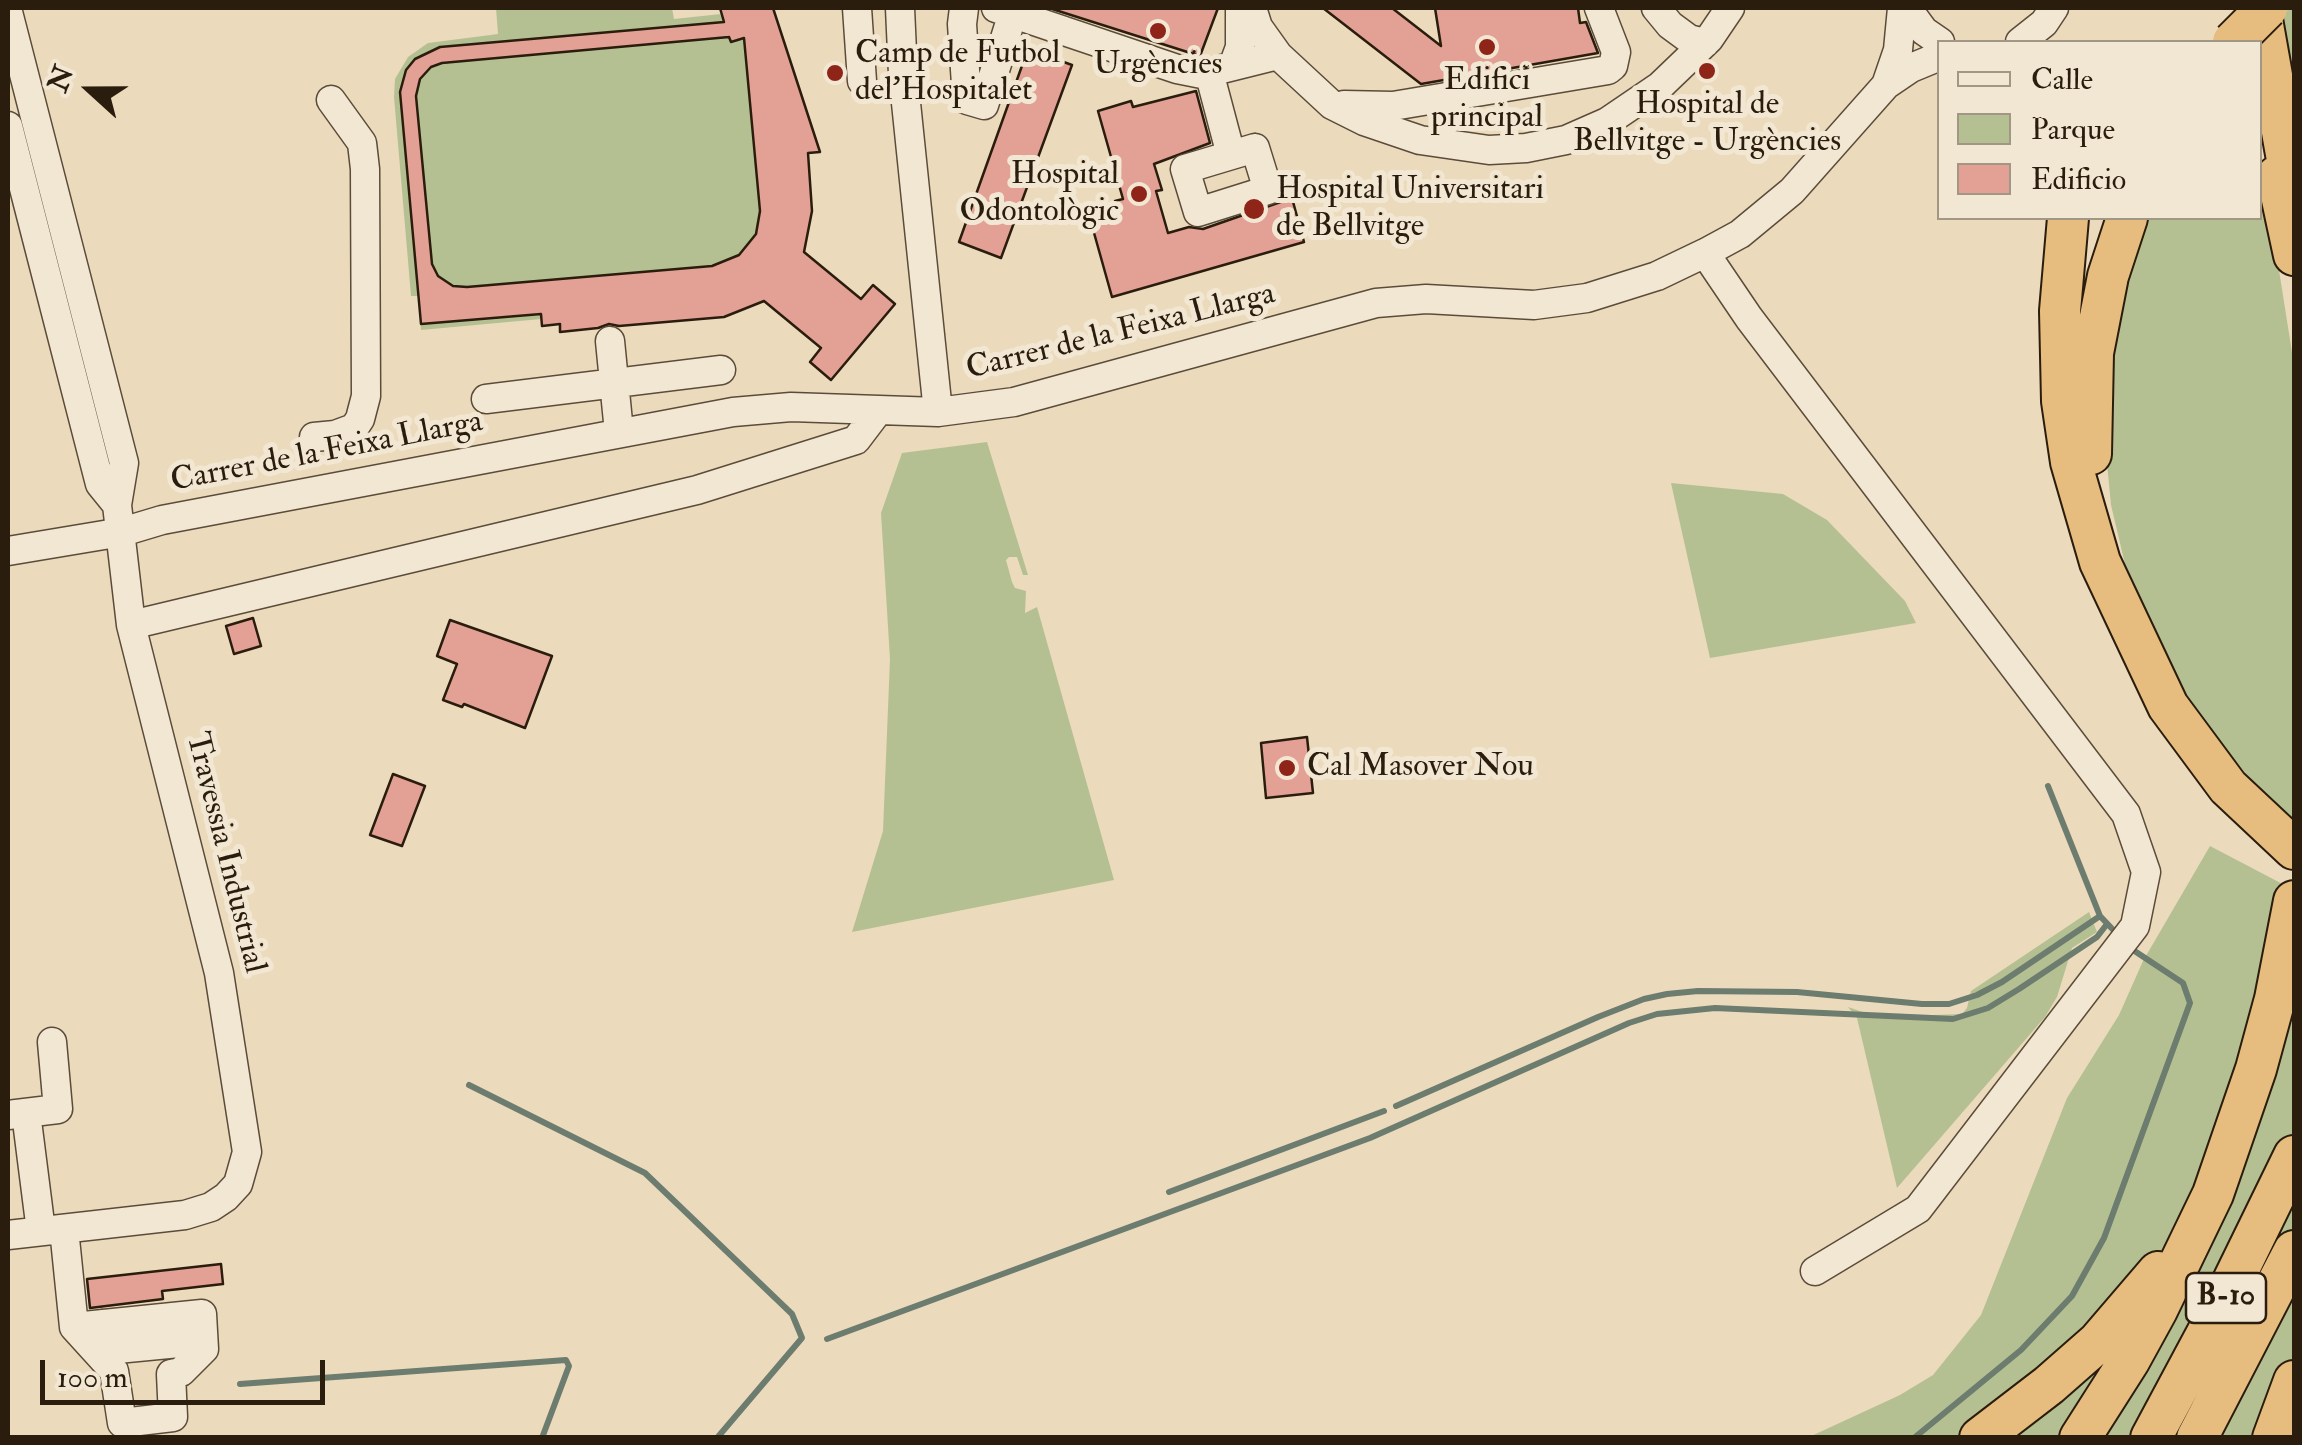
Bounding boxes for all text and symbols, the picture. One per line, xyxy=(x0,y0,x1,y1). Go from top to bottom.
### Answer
marker: Urgències xyxy=(1147,20,1169,42)
place label: Camp de Futbol del'Hospitalet xyxy=(855,36,1060,111)
marker: Edifici principal xyxy=(1476,36,1498,58)
north arrow xyxy=(40,40,140,140)
legend xyxy=(1937,40,2262,220)
place label: Urgències xyxy=(1093,47,1223,85)
marker: Hospital de Bellvitge - Urgències xyxy=(1696,60,1718,82)
text: N xyxy=(41,61,82,97)
text: Calle xyxy=(2031,61,2093,98)
marker: Camp de Futbol del'Hospitalet xyxy=(824,62,846,84)
place label: Edifici principal xyxy=(1431,63,1543,138)
place label: Hospital de Bellvitge - Urgències xyxy=(1573,87,1841,162)
text: Parque xyxy=(2031,111,2115,148)
place label: Hospital Odontològic xyxy=(960,157,1119,232)
text: Edificio xyxy=(2031,161,2126,198)
place label: Hospital Universitari de Bellvitge xyxy=(1276,172,1544,247)
marker: Hospital Odontològic xyxy=(1128,183,1150,205)
marker: Hospital Universitari de Bellvitge xyxy=(1241,196,1267,222)
street label: Carrer de la Feixa Llarga xyxy=(963,276,1279,390)
street label: Carrer de la Feixa Llarga xyxy=(168,404,486,502)
street label: Travessia Industrial xyxy=(176,729,272,977)
place label: Cal Masover Nou xyxy=(1307,749,1534,787)
marker: Cal Masover Nou xyxy=(1276,757,1298,779)
road number: B-10 xyxy=(2186,1273,2266,1323)
scale bar xyxy=(45,1340,330,1402)
text: 100 m xyxy=(57,1359,128,1396)

